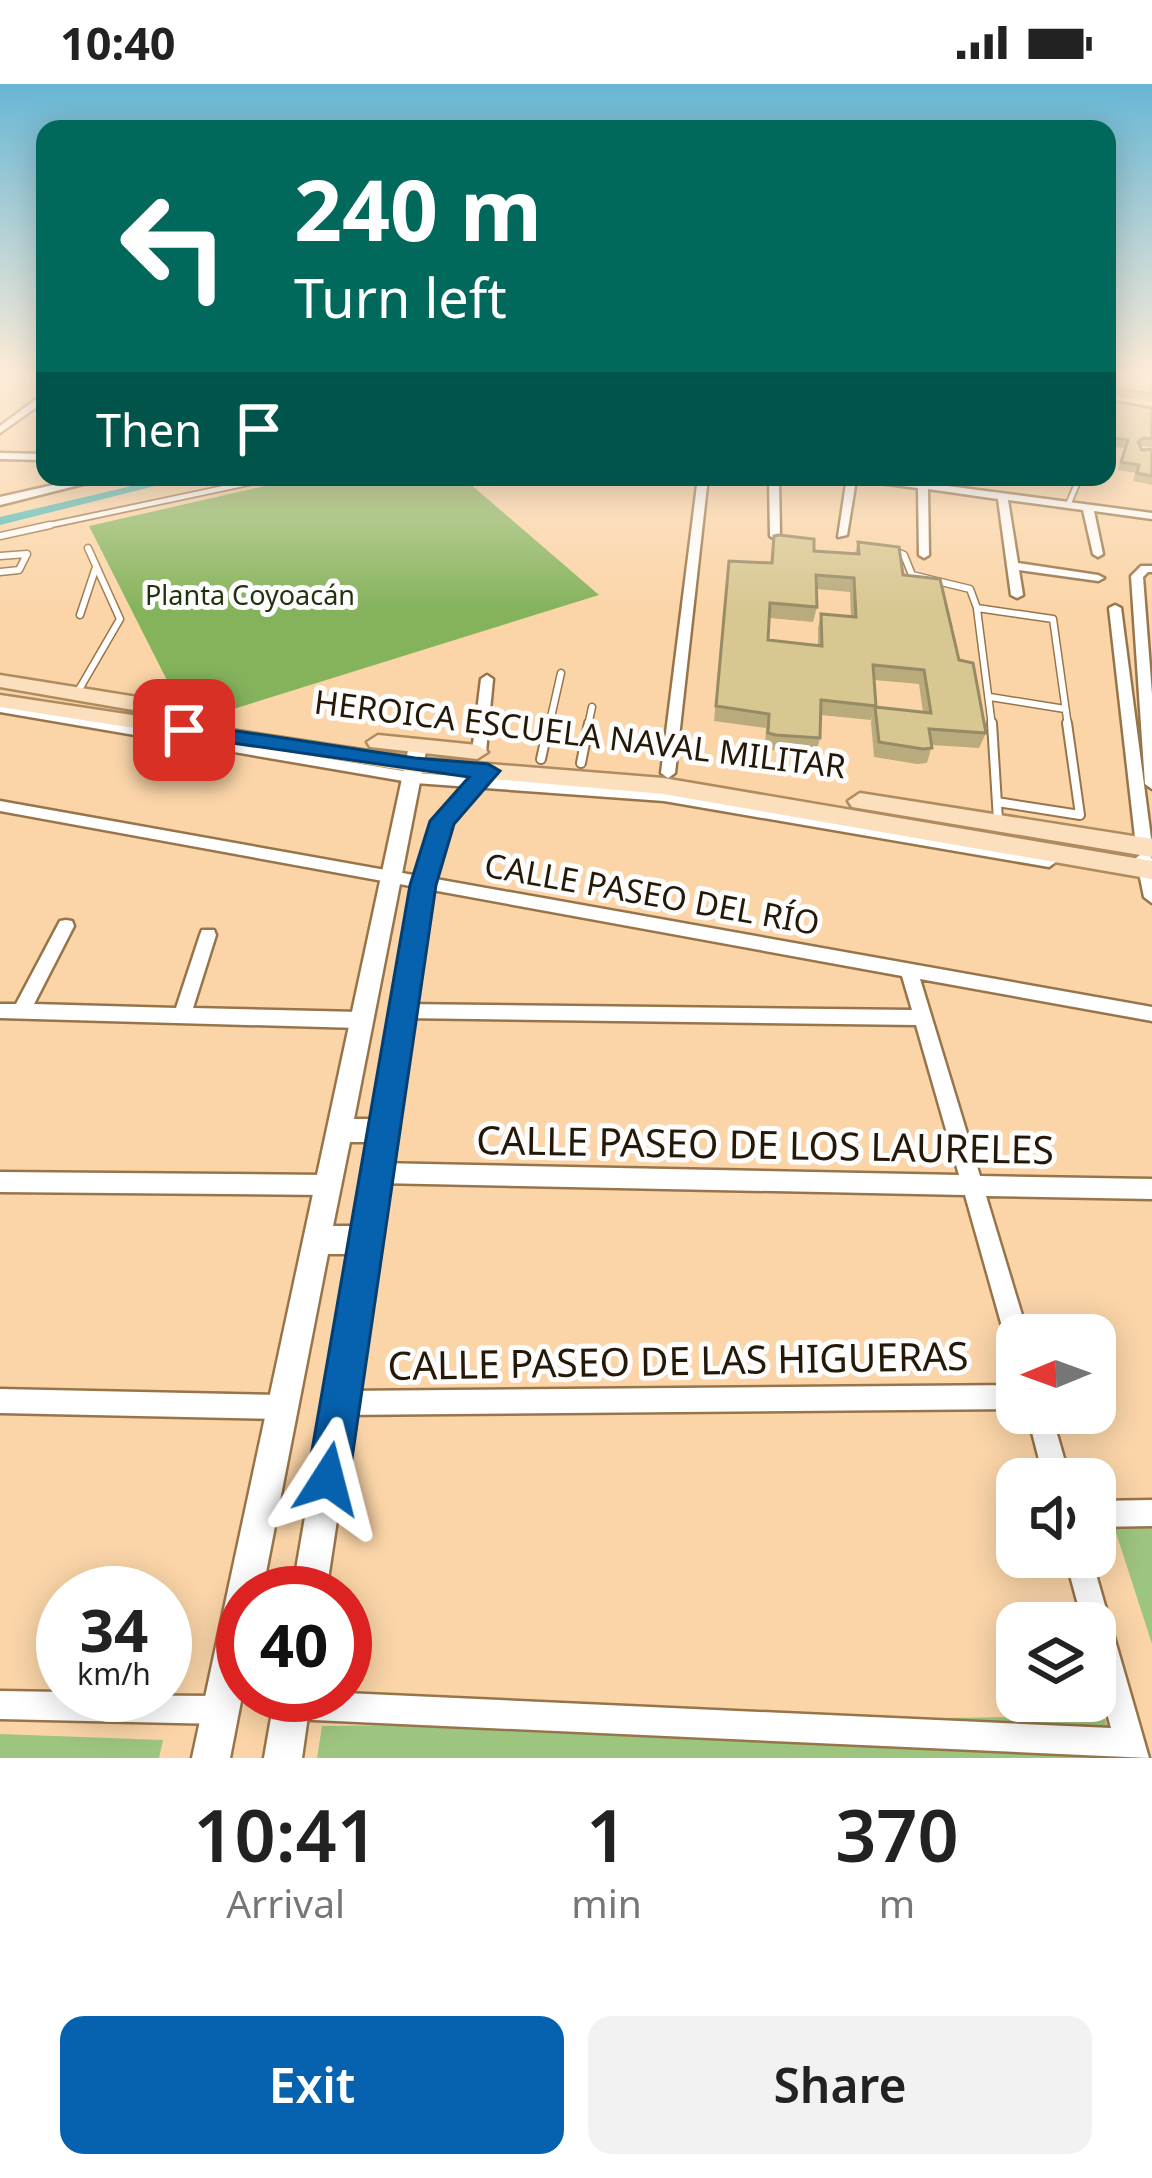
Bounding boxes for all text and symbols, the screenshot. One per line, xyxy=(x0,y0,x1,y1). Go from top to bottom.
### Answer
text: 10:40 xyxy=(60,12,176,73)
text: 240 m xyxy=(294,151,542,266)
icon: left xyxy=(96,168,252,324)
text: Turn left xyxy=(294,260,507,334)
icon: arrive xyxy=(226,396,292,462)
text: Then xyxy=(96,399,202,460)
park label: Planta Coyoacán xyxy=(145,576,355,613)
pin xyxy=(133,679,235,781)
street label: HEROICA ESCUELA NAVAL MILITAR xyxy=(312,679,849,788)
icon: arrive xyxy=(151,697,217,763)
street label: CALLE PASEO DEL RÍO xyxy=(481,842,823,945)
street label: CALLE PASEO DE LOS LAURELES xyxy=(476,1112,1054,1175)
north arrow xyxy=(996,1314,1116,1434)
map controls xyxy=(996,1314,1116,1722)
street label: CALLE PASEO DE LAS HIGUERAS xyxy=(387,1328,969,1391)
position arrow xyxy=(265,1416,391,1542)
button: sound xyxy=(996,1458,1116,1578)
speed limit sign: 40 xyxy=(216,1566,372,1722)
text: 34 xyxy=(80,1588,148,1670)
button: layers xyxy=(996,1602,1116,1722)
text: km/h xyxy=(77,1653,151,1694)
text: 10:41 xyxy=(193,1785,378,1883)
text: 1 xyxy=(586,1785,627,1883)
text: 370 xyxy=(835,1785,959,1883)
text: Arrival xyxy=(226,1876,345,1929)
text: min xyxy=(571,1876,642,1929)
text: m xyxy=(879,1876,915,1929)
button: Exit xyxy=(60,2016,564,2154)
button: Share xyxy=(588,2016,1092,2154)

